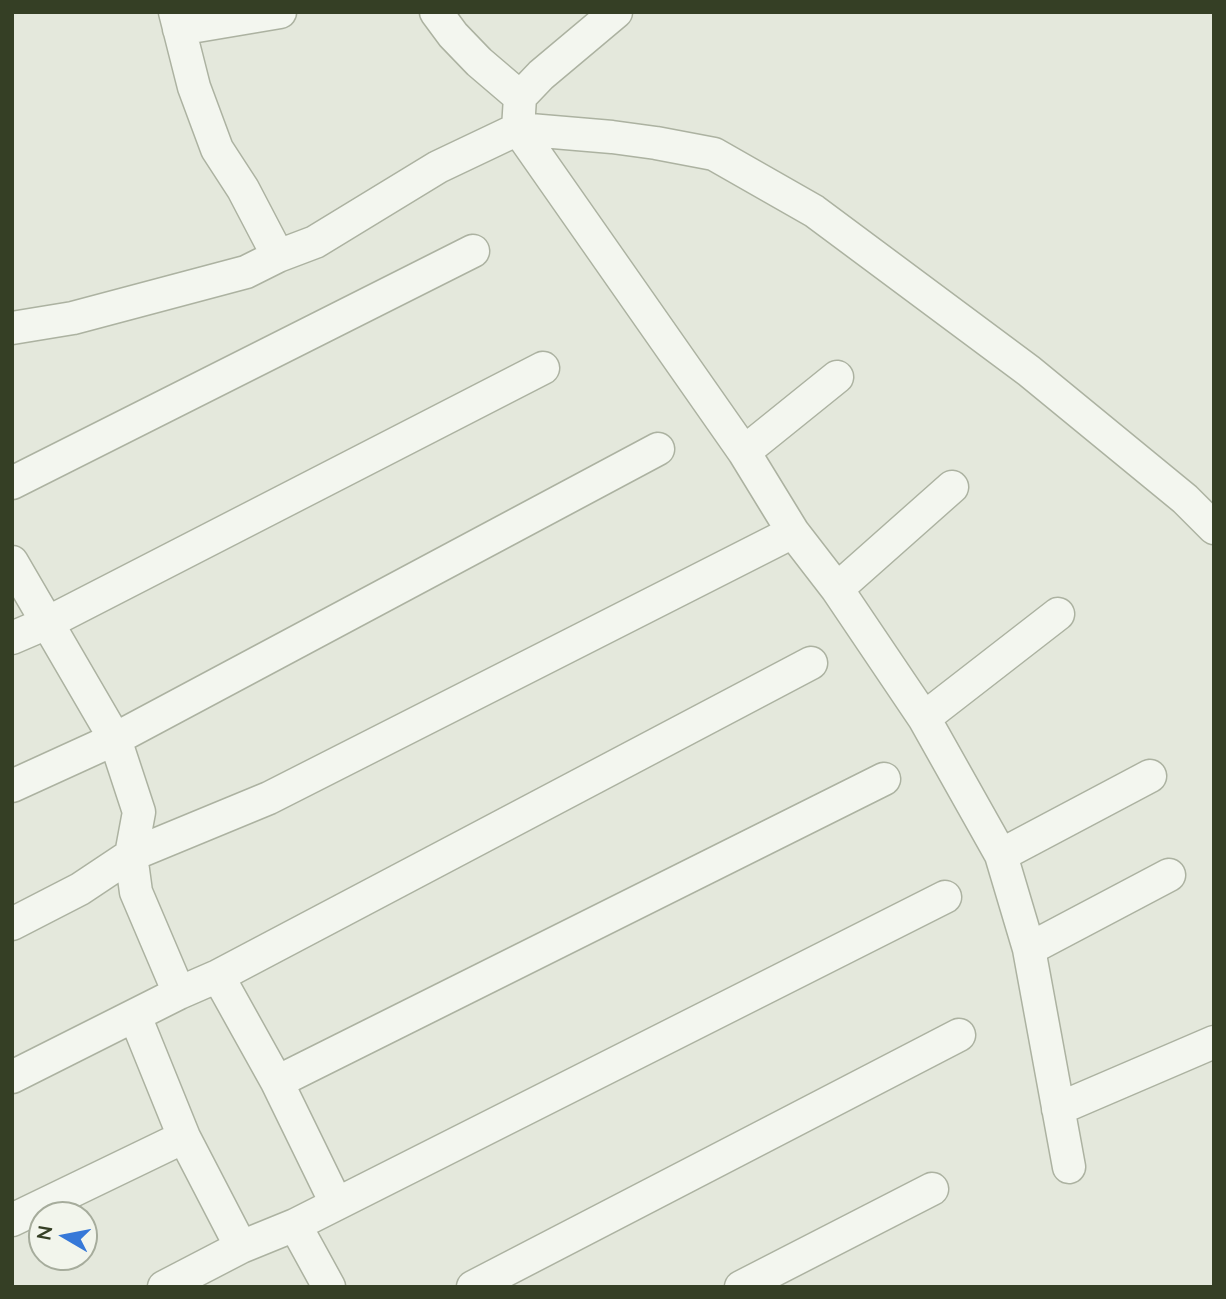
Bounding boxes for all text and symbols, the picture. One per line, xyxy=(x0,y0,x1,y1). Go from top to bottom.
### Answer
north arrow xyxy=(28,1201,98,1271)
text: N xyxy=(31,1223,56,1242)

